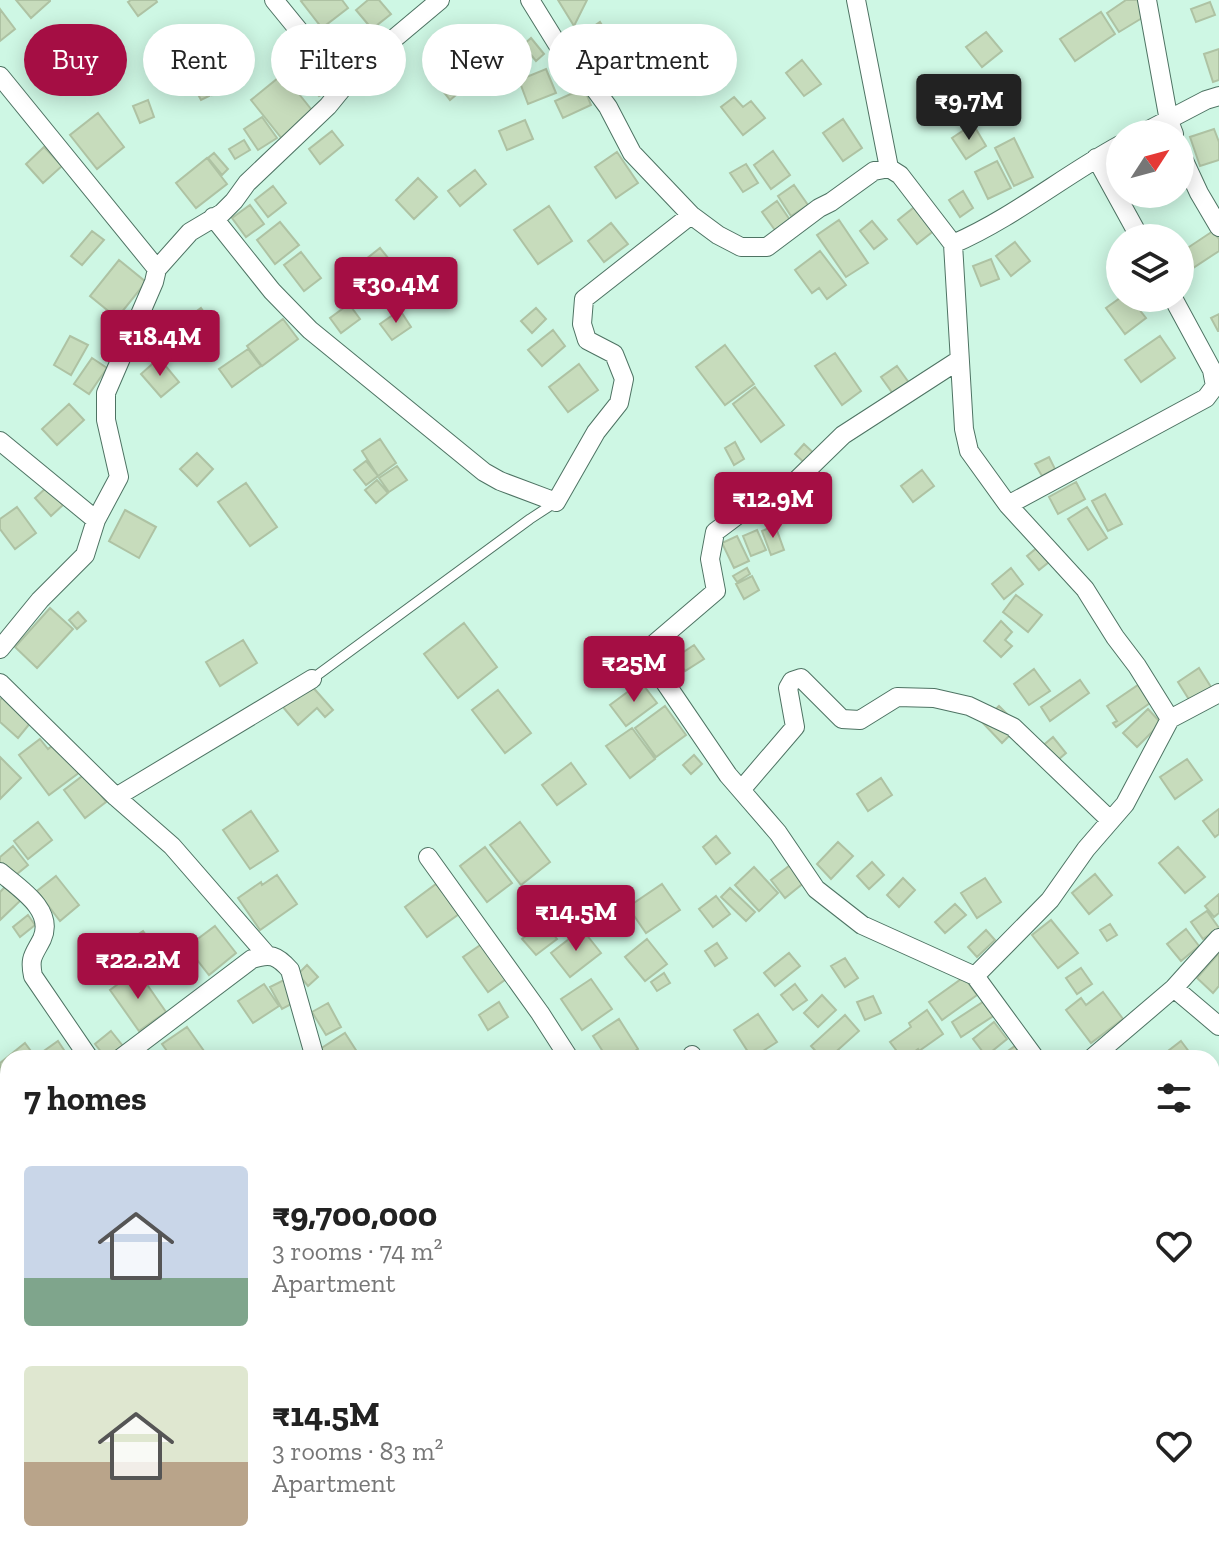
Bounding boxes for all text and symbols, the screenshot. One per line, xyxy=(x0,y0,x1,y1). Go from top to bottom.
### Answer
chip: Buy xyxy=(24,24,127,96)
chip: Rent xyxy=(143,24,255,96)
chip: Filters xyxy=(271,24,406,96)
chip: New xyxy=(422,24,532,96)
chip: Apartment xyxy=(548,24,737,96)
pin: ₹9.7M xyxy=(913,74,1025,142)
text: ₹9.7M xyxy=(934,84,1004,116)
north arrow xyxy=(1106,120,1194,208)
map controls xyxy=(1106,120,1194,312)
button: layers xyxy=(1106,224,1194,312)
pin: ₹30.4M xyxy=(331,257,461,325)
text: ₹30.4M xyxy=(353,267,440,299)
pin: ₹18.4M xyxy=(95,310,225,378)
text: ₹18.4M xyxy=(119,320,201,352)
pin: ₹12.9M xyxy=(708,472,838,540)
text: ₹12.9M xyxy=(732,482,814,514)
pin: ₹25M xyxy=(587,636,681,704)
text: ₹25M xyxy=(602,646,666,678)
pin: ₹14.5M xyxy=(511,885,641,953)
text: ₹14.5M xyxy=(535,895,617,927)
pin: ₹22.2M xyxy=(73,933,203,1001)
text: ₹22.2M xyxy=(95,943,181,975)
icon: filters xyxy=(1152,1076,1196,1120)
text: 7 homes xyxy=(24,1078,147,1119)
text: ₹9,700,000 xyxy=(272,1194,437,1235)
icon: home xyxy=(88,1198,184,1294)
icon: heart xyxy=(1152,1224,1196,1268)
text: 3 rooms · 74 m² xyxy=(272,1235,443,1267)
text: Apartment xyxy=(272,1267,395,1299)
text: ₹14.5M xyxy=(272,1394,380,1435)
icon: home xyxy=(88,1398,184,1494)
icon: heart xyxy=(1152,1424,1196,1468)
text: 3 rooms · 83 m² xyxy=(272,1435,444,1467)
text: Apartment xyxy=(272,1467,395,1499)

